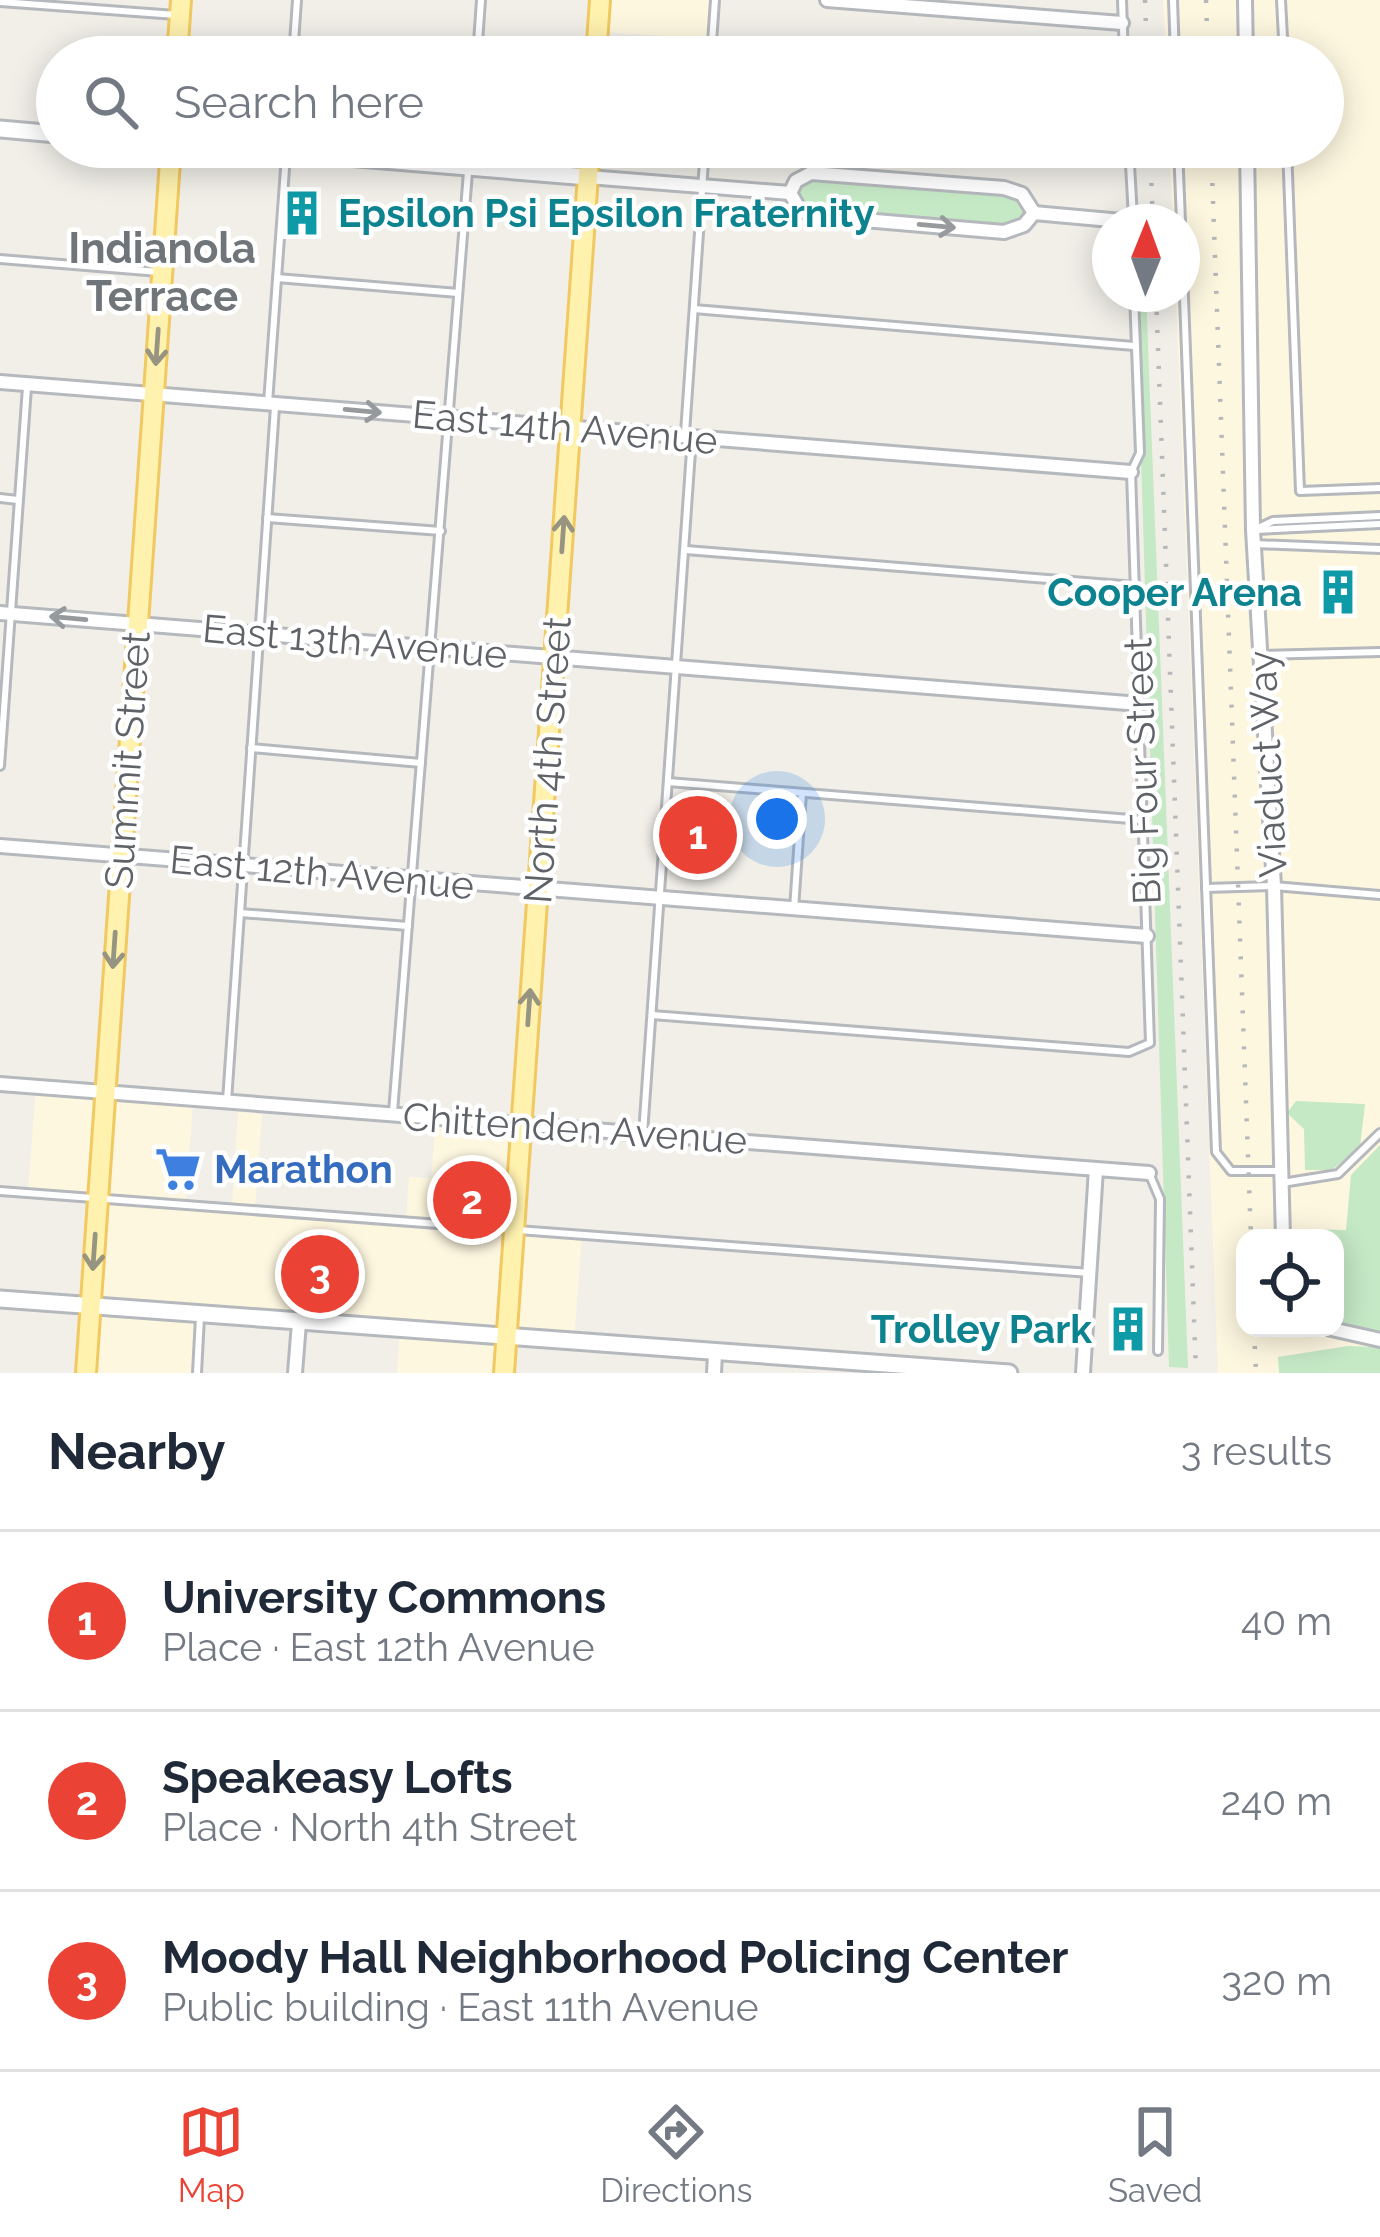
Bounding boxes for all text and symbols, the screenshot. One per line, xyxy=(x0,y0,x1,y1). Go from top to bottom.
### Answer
search box xyxy=(36,36,1344,168)
icon: search xyxy=(78,69,144,135)
text: Search here xyxy=(174,76,424,129)
building icon: Epsilon Psi Epsilon Fraternity xyxy=(277,188,327,238)
place label: Epsilon Psi Epsilon Fraternity xyxy=(338,190,875,236)
north arrow xyxy=(1092,204,1200,312)
one-way arrow xyxy=(917,215,956,238)
district label: Indianola Terrace xyxy=(68,224,256,321)
one-way arrow xyxy=(145,327,168,366)
street label: East 14th Avenue xyxy=(411,391,719,463)
one-way arrow xyxy=(343,400,382,423)
one-way arrow xyxy=(552,516,575,555)
building icon: Cooper Arena xyxy=(1313,567,1363,617)
place label: Cooper Arena xyxy=(1047,569,1302,615)
street label: East 13th Avenue xyxy=(201,605,509,677)
one-way arrow xyxy=(49,606,88,629)
street label: North 4th Street xyxy=(514,615,580,905)
street label: Summit Street xyxy=(95,630,159,890)
street label: Big Four Street xyxy=(1114,637,1170,905)
street label: Viaduct Way xyxy=(1238,649,1296,879)
your location xyxy=(747,789,807,849)
pin: 1 xyxy=(659,790,737,880)
street label: East 12th Avenue xyxy=(168,836,476,908)
one-way arrow xyxy=(103,929,126,968)
one-way arrow xyxy=(518,988,541,1027)
street label: Chittenden Avenue xyxy=(401,1093,749,1163)
supermarket icon: Marathon xyxy=(153,1144,203,1194)
place label: Marathon xyxy=(214,1146,393,1192)
pin: 2 xyxy=(433,1155,511,1245)
pin: 3 xyxy=(281,1229,359,1319)
map controls xyxy=(1236,1229,1344,1337)
button: locate xyxy=(1236,1229,1344,1337)
one-way arrow xyxy=(83,1232,106,1271)
building icon: Trolley Park xyxy=(1103,1304,1153,1354)
place label: Trolley Park xyxy=(871,1306,1092,1352)
text: Nearby xyxy=(48,1421,225,1481)
text: 3 results xyxy=(1181,1428,1332,1474)
text: University Commons xyxy=(162,1571,606,1624)
text: 1 xyxy=(77,1598,97,1644)
text: 40 m xyxy=(1241,1598,1332,1644)
text: Place · East 12th Avenue xyxy=(162,1624,595,1670)
text: Speakeasy Lofts xyxy=(162,1751,513,1804)
text: 2 xyxy=(76,1778,98,1824)
text: 240 m xyxy=(1221,1778,1332,1824)
text: Place · North 4th Street xyxy=(162,1804,577,1850)
text: Moody Hall Neighborhood Policing Center xyxy=(162,1931,1068,1984)
text: 3 xyxy=(76,1958,98,2004)
text: 320 m xyxy=(1221,1958,1332,2004)
text: Public building · East 11th Avenue xyxy=(162,1984,759,2030)
tab: Map xyxy=(178,2099,245,2210)
tab: Directions xyxy=(600,2099,753,2210)
tab: Saved xyxy=(1108,2099,1202,2210)

